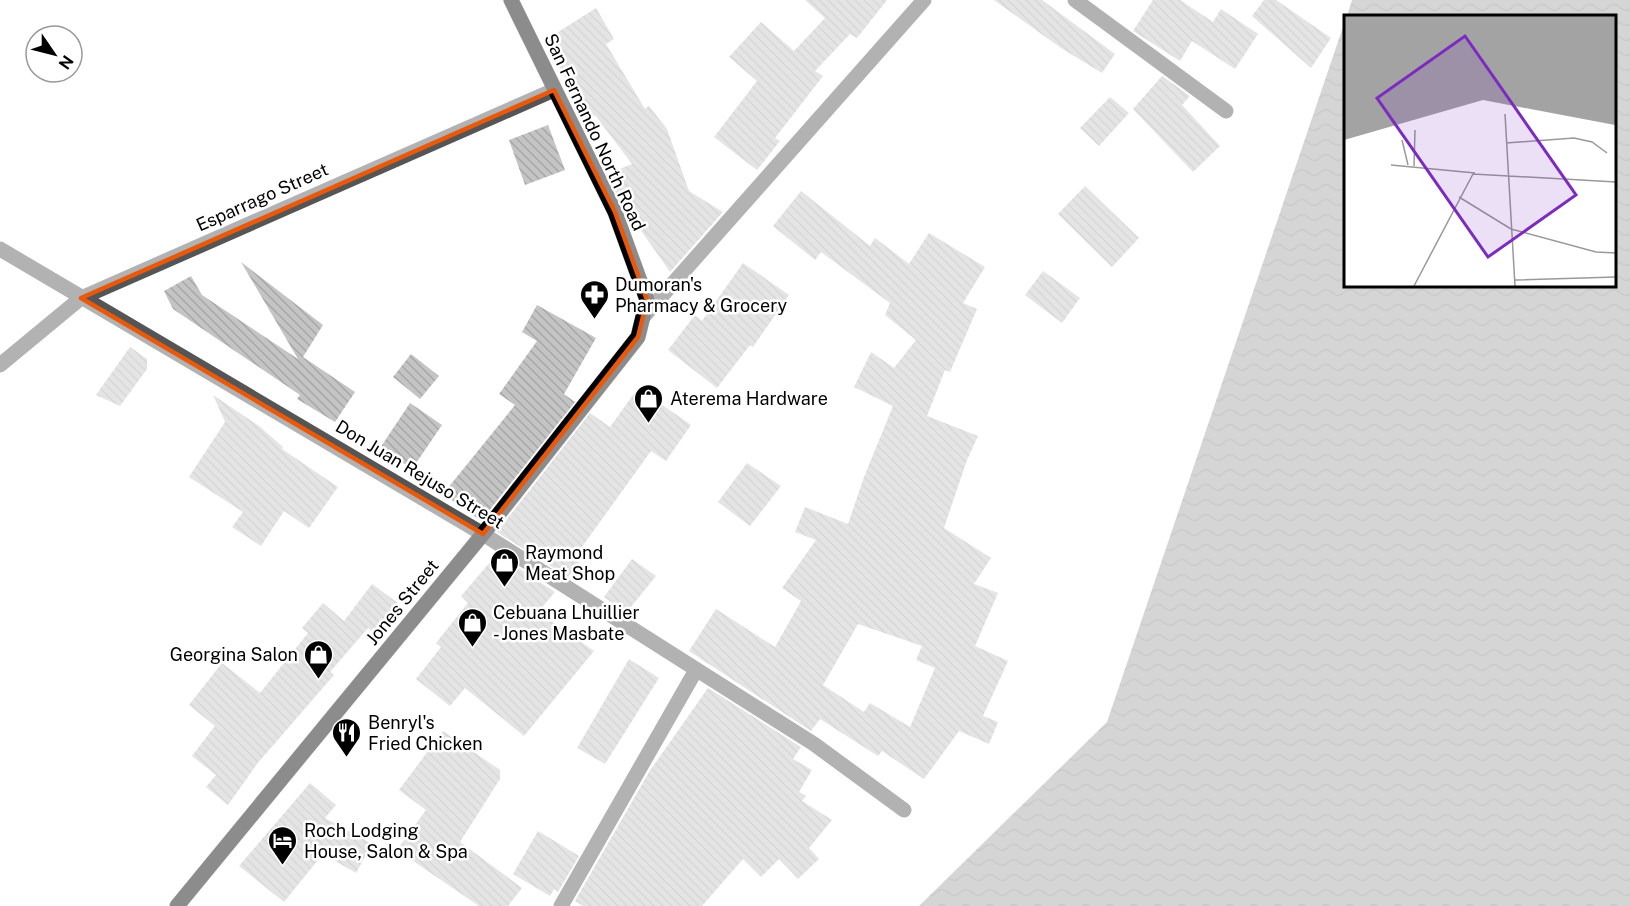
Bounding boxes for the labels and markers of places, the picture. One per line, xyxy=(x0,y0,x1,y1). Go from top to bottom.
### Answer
place label: Dumoran's Pharmacy & Grocery xyxy=(615,274,787,316)
pharmacy icon: Dumoran's Pharmacy & Grocery xyxy=(578,278,610,320)
shop icon: Aterema Hardware xyxy=(633,382,665,424)
place label: Aterema Hardware xyxy=(670,388,828,409)
place label: Raymond Meat Shop xyxy=(525,542,615,584)
shop icon: Raymond Meat Shop xyxy=(488,546,520,588)
place label: Cebuana Lhuillier - Jones Masbate xyxy=(493,602,640,644)
shop icon: Cebuana Lhuillier - Jones Masbate xyxy=(456,606,488,648)
shop icon: Georgina Salon xyxy=(303,638,335,680)
place label: Georgina Salon xyxy=(170,644,298,665)
place label: Benryl's Fried Chicken xyxy=(368,712,483,754)
restaurant icon: Benryl's Fried Chicken xyxy=(331,716,363,758)
place label: Roch Lodging House, Salon & Spa xyxy=(304,820,468,862)
hotel icon: Roch Lodging House, Salon & Spa xyxy=(267,824,299,866)

